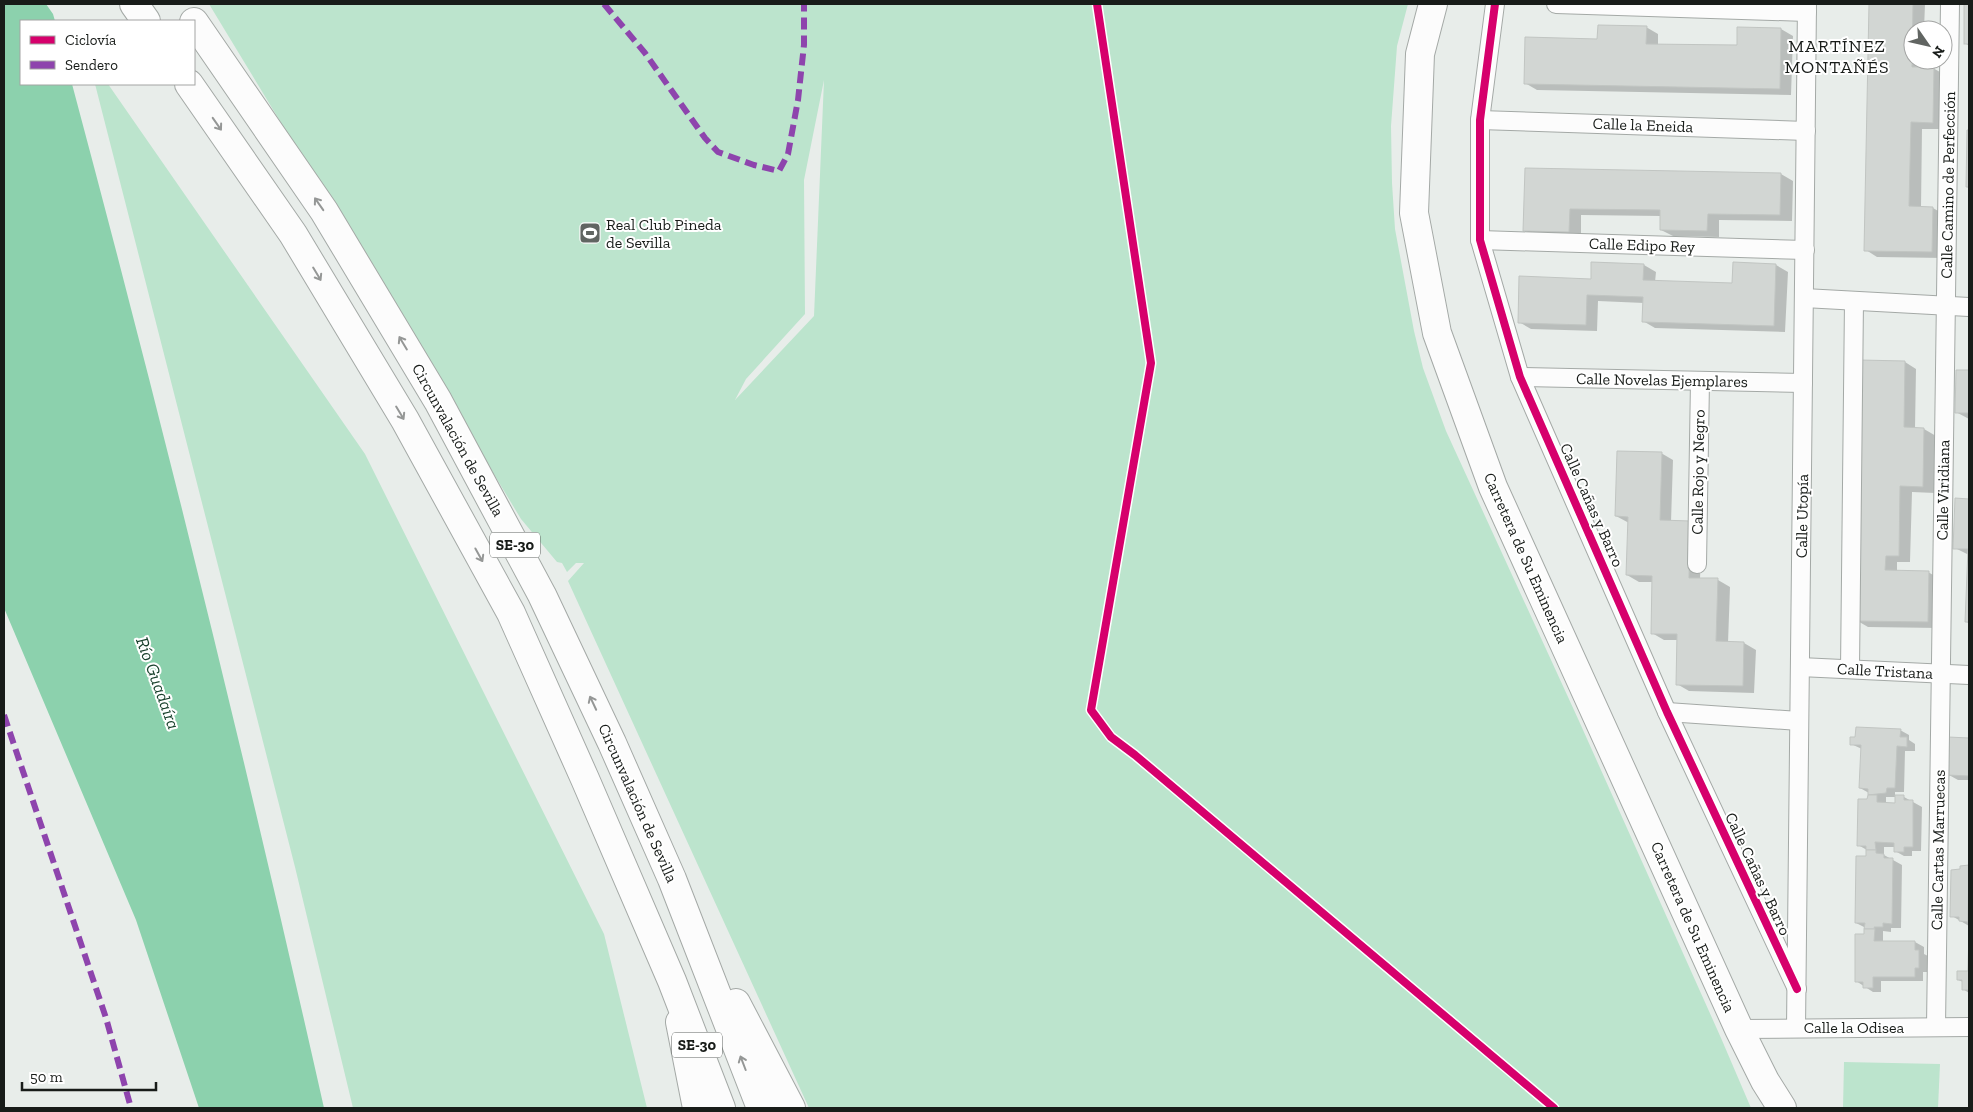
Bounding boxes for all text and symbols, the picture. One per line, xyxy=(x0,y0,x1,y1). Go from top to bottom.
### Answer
legend xyxy=(20,20,195,85)
north arrow xyxy=(1903,20,1953,70)
text: Ciclovía xyxy=(65,31,116,49)
district label: MARTÍNEZ MONTAÑÉS xyxy=(1784,35,1890,78)
text: N xyxy=(1928,43,1948,61)
text: Sendero xyxy=(65,56,118,74)
street label: Calle Camino de Perfección xyxy=(1937,90,1959,279)
street label: Calle la Eneida xyxy=(1592,114,1694,136)
one-way arrow xyxy=(212,117,222,131)
one-way arrow xyxy=(314,197,324,211)
place label: Real Club Pineda de Sevilla xyxy=(606,215,722,252)
sports icon: Real Club Pineda de Sevilla xyxy=(578,221,602,245)
street label: Calle Edipo Rey xyxy=(1589,234,1696,256)
one-way arrow xyxy=(312,266,322,280)
one-way arrow xyxy=(397,336,407,350)
street label: Circunvalación de Sevilla xyxy=(408,360,508,520)
street label: Calle Novelas Ejemplares xyxy=(1576,369,1748,391)
one-way arrow xyxy=(396,405,406,419)
street label: Calle Rojo y Negro xyxy=(1687,409,1709,535)
street label: Calle Viridiana xyxy=(1933,439,1953,541)
street label: Calle Cañas y Barro xyxy=(1556,440,1628,570)
street label: Carretera de Su Eminencia xyxy=(1480,470,1572,647)
street label: Calle Utopía xyxy=(1792,473,1812,558)
road number: SE-30 xyxy=(490,532,540,558)
one-way arrow xyxy=(474,548,484,563)
water label: Río Guadaíra xyxy=(131,634,185,732)
street label: Calle Tristana xyxy=(1837,659,1934,683)
one-way arrow xyxy=(588,696,597,711)
street label: Circunvalación de Sevilla xyxy=(594,721,682,886)
street label: Calle Cartas Marruecas xyxy=(1927,770,1949,930)
street label: Calle Cañas y Barro xyxy=(1721,810,1795,938)
street label: Carretera de Su Eminencia xyxy=(1647,839,1739,1016)
street label: Calle la Odisea xyxy=(1804,1018,1905,1037)
road number: SE-30 xyxy=(672,1032,722,1058)
one-way arrow xyxy=(738,1055,747,1070)
scale bar xyxy=(22,1060,156,1092)
text: 50 m xyxy=(30,1068,63,1086)

